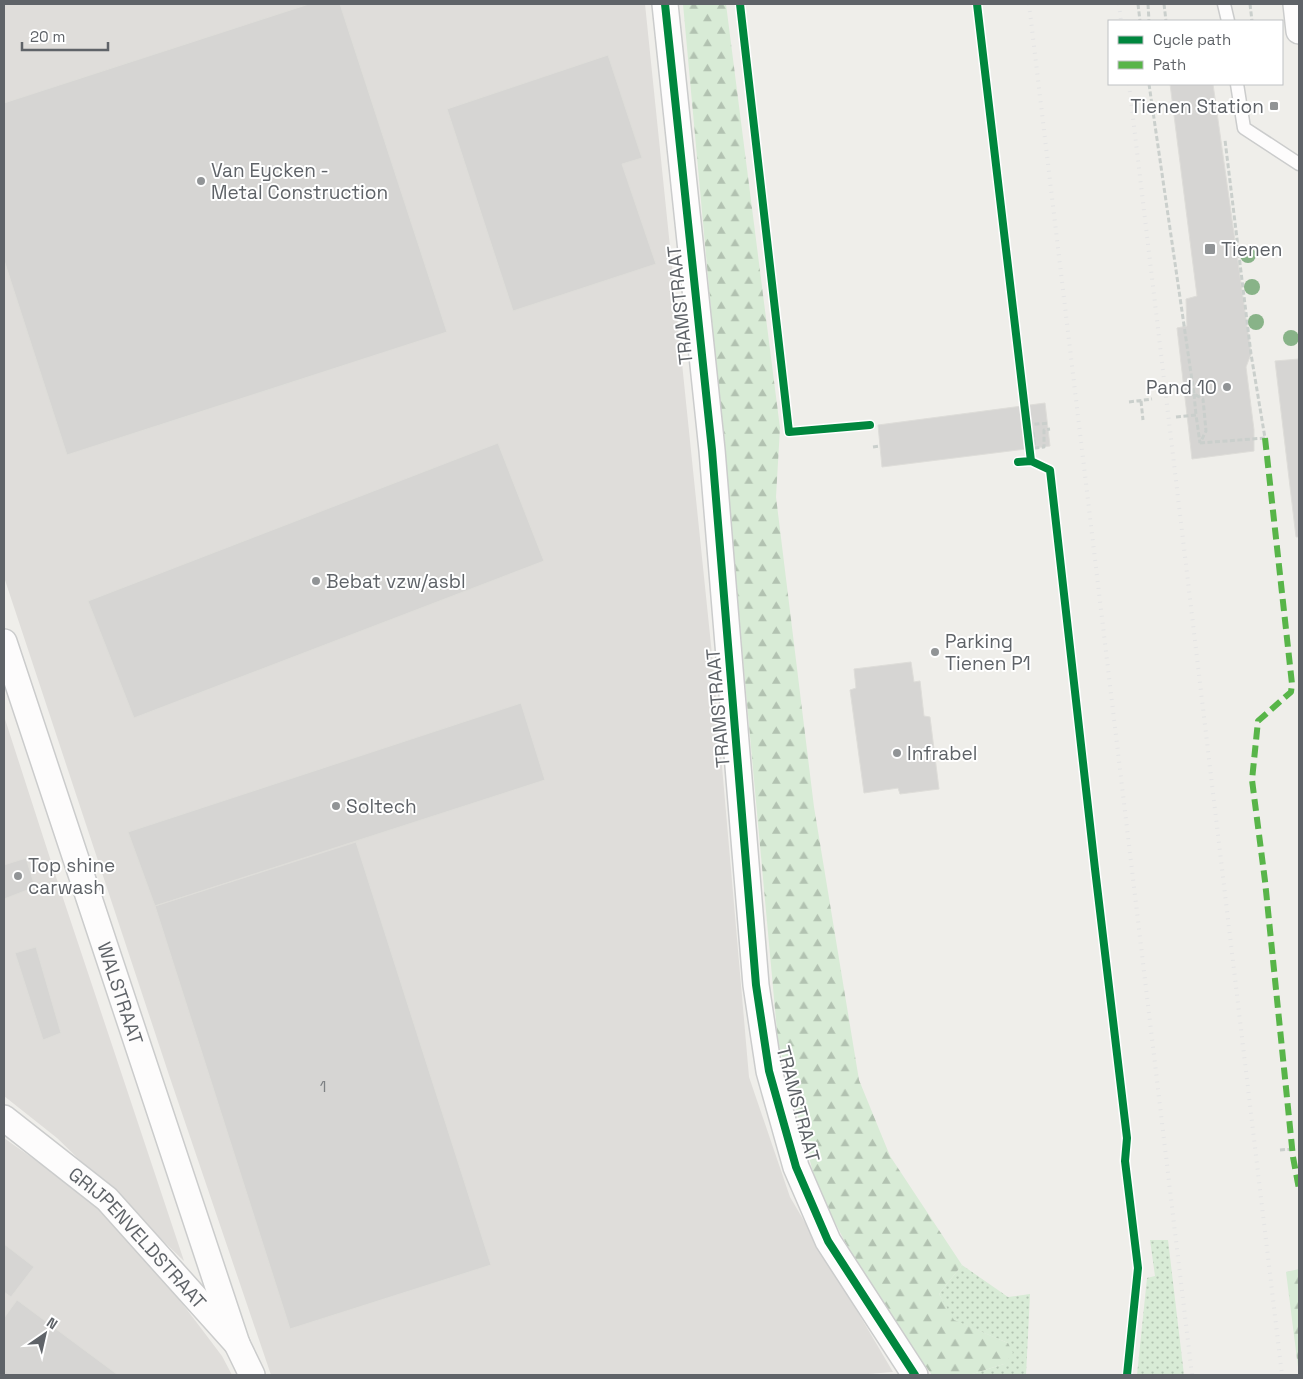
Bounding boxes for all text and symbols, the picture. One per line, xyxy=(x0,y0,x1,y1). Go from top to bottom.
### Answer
scale bar xyxy=(22,20,109,52)
legend xyxy=(1108,20,1283,85)
text: 20 m xyxy=(30,27,65,46)
text: Cycle path xyxy=(1153,30,1231,49)
text: Path xyxy=(1153,55,1186,74)
place label: Tienen Station xyxy=(1130,94,1264,119)
marker: Tienen Station xyxy=(1268,100,1280,112)
place label: Van Eycken - Metal Construction xyxy=(211,158,388,205)
marker: Van Eycken - Metal Construction xyxy=(195,175,207,187)
place label: Tienen xyxy=(1221,237,1282,262)
marker: Tienen xyxy=(1203,242,1217,256)
street label: TRAMSTRAAT xyxy=(661,244,699,366)
place label: Pand 10 xyxy=(1146,375,1217,400)
marker: Pand 10 xyxy=(1221,381,1233,393)
place label: Bebat vzw/asbl xyxy=(326,569,466,594)
marker: Bebat vzw/asbl xyxy=(310,575,322,587)
place label: Parking Tienen P1 xyxy=(945,629,1031,676)
marker: Parking Tienen P1 xyxy=(929,646,941,658)
street label: TRAMSTRAAT xyxy=(700,647,736,769)
place label: Infrabel xyxy=(907,741,977,766)
marker: Infrabel xyxy=(891,747,903,759)
place label: Soltech xyxy=(346,794,417,819)
marker: Soltech xyxy=(330,800,342,812)
place label: Top shine carwash xyxy=(28,853,115,900)
marker: Top shine carwash xyxy=(12,870,24,882)
street label: WALSTRAAT xyxy=(92,939,149,1048)
street label: TRAMSTRAAT xyxy=(770,1043,826,1165)
house number: 1 xyxy=(320,1076,326,1097)
street label: GRIJPENVELDSTRAAT xyxy=(64,1161,212,1314)
north arrow xyxy=(20,1309,70,1359)
text: N xyxy=(43,1313,61,1333)

